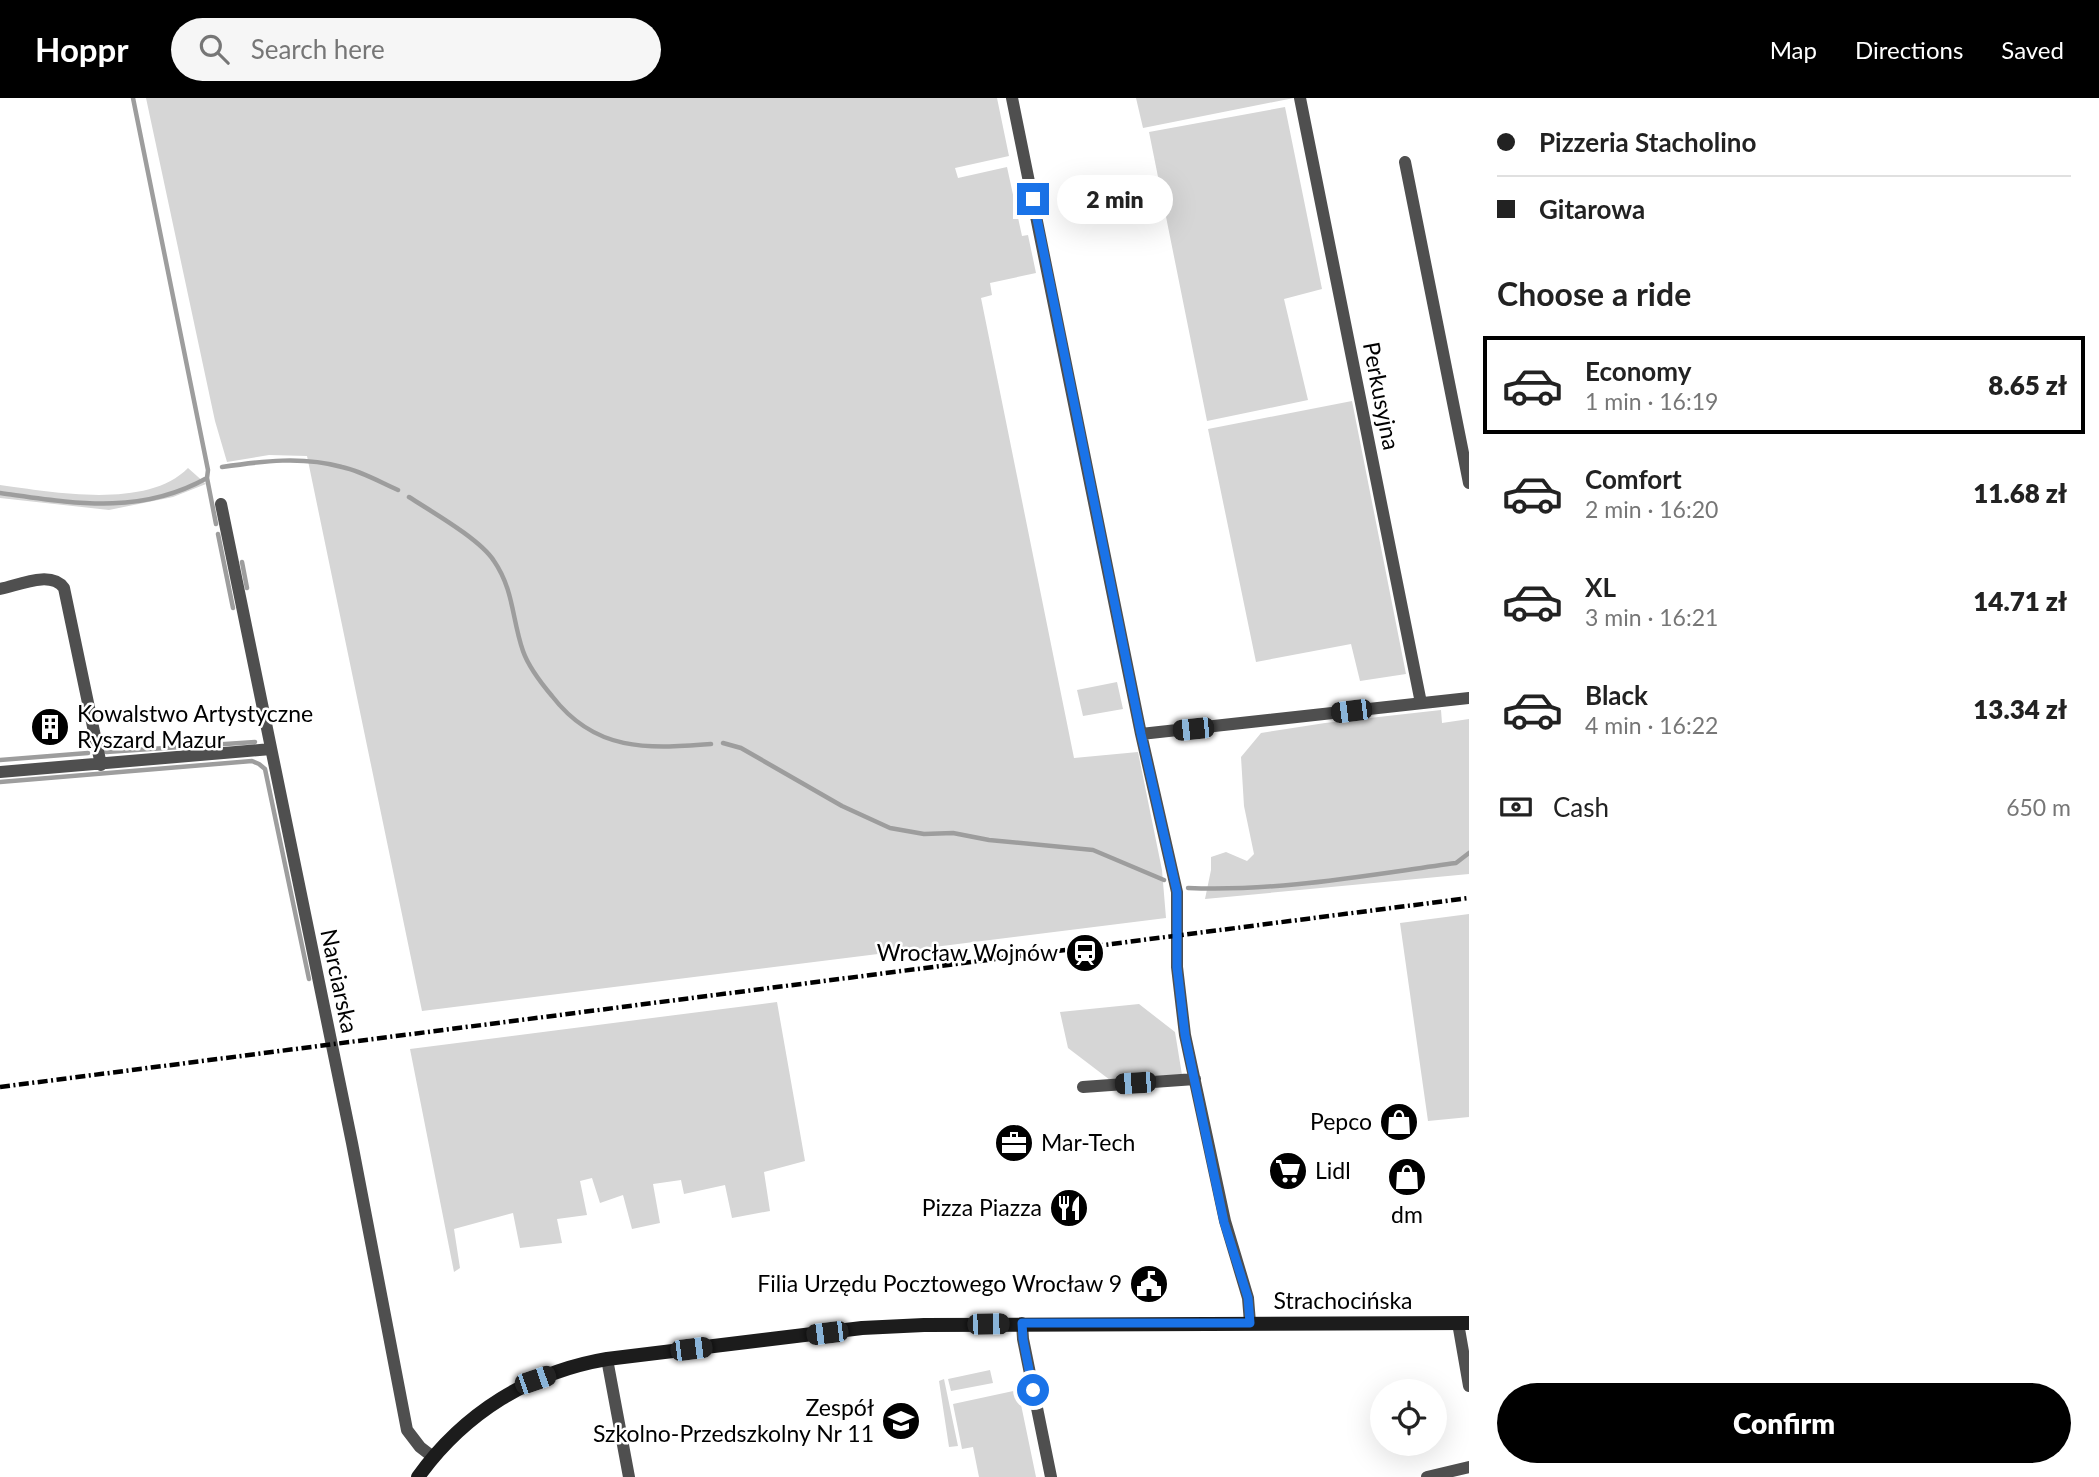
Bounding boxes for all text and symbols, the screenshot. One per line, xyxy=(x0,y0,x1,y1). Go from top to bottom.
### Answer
search box xyxy=(171,18,661,81)
text: Hoppr xyxy=(35,29,129,69)
icon: search xyxy=(195,30,233,68)
text: Search here xyxy=(251,33,385,65)
text: Map xyxy=(1770,35,1817,64)
text: Directions xyxy=(1855,35,1963,64)
text: Saved xyxy=(2001,35,2064,64)
text: Pizzeria Stacholino xyxy=(1539,126,1756,158)
callout: 2 min xyxy=(1058,174,1173,224)
route end xyxy=(1017,183,1049,215)
text: 2 min xyxy=(1086,185,1144,213)
text: Gitarowa xyxy=(1539,193,1645,225)
text: Choose a ride xyxy=(1497,274,1691,313)
street label: Perkusyjna xyxy=(1358,339,1406,452)
icon: car xyxy=(1501,354,1564,417)
text: Economy xyxy=(1585,355,1691,387)
text: 8.65 zł xyxy=(1988,369,2067,401)
text: 1 min · 16:19 xyxy=(1585,387,1718,415)
icon: car xyxy=(1501,462,1564,525)
text: Comfort xyxy=(1585,463,1682,495)
text: 11.68 zł xyxy=(1973,477,2067,509)
text: 2 min · 16:20 xyxy=(1585,495,1718,523)
icon: car xyxy=(1501,570,1564,633)
text: XL xyxy=(1585,571,1616,603)
text: 14.71 zł xyxy=(1973,585,2067,617)
text: 3 min · 16:21 xyxy=(1585,603,1718,631)
icon: car xyxy=(1501,678,1564,741)
text: Black xyxy=(1585,679,1648,711)
text: 13.34 zł xyxy=(1973,693,2067,725)
car xyxy=(1329,698,1374,724)
place label: Kowalstwo Artystyczne Ryszard Mazur xyxy=(77,699,313,753)
building icon: Kowalstwo Artystyczne Ryszard Mazur xyxy=(29,706,71,748)
text: 4 min · 16:22 xyxy=(1585,711,1718,739)
car xyxy=(1172,716,1215,742)
icon: cash xyxy=(1497,788,1535,826)
text: Cash xyxy=(1553,791,1609,823)
text: 650 m xyxy=(2006,793,2071,821)
street label: Narciarska xyxy=(315,926,365,1035)
station icon: Wrocław Wojnów xyxy=(1064,932,1106,974)
place label: Wrocław Wojnów xyxy=(877,938,1058,966)
car xyxy=(1114,1071,1157,1095)
shop icon: Pepco xyxy=(1378,1101,1420,1143)
place label: Pepco xyxy=(1310,1107,1372,1135)
office icon: Mar-Tech xyxy=(993,1122,1035,1164)
place label: Mar-Tech xyxy=(1041,1128,1135,1156)
supermarket icon: Lidl xyxy=(1267,1150,1309,1192)
place label: Lidl xyxy=(1315,1156,1351,1184)
shop icon: dm xyxy=(1386,1156,1428,1198)
restaurant icon: Pizza Piazza xyxy=(1048,1187,1090,1229)
place label: Pizza Piazza xyxy=(922,1193,1042,1221)
place label: dm xyxy=(1391,1200,1423,1228)
public building icon: Filia Urzędu Pocztowego Wrocław 9 xyxy=(1128,1263,1170,1305)
place label: Filia Urzędu Pocztowego Wrocław 9 xyxy=(757,1269,1122,1297)
street label: Strachocińska xyxy=(1273,1286,1413,1314)
car xyxy=(967,1313,1010,1335)
car xyxy=(805,1320,850,1346)
car xyxy=(669,1336,714,1362)
car xyxy=(512,1363,559,1397)
route start xyxy=(1017,1374,1049,1406)
map controls xyxy=(1370,1379,1447,1456)
button: locate xyxy=(1370,1379,1447,1456)
button: Confirm xyxy=(1497,1383,2071,1463)
place label: Zespół Szkolno-Przedszkolny Nr 11 xyxy=(593,1393,874,1447)
school or university icon: Zespół Szkolno-Przedszkolny Nr 11 xyxy=(880,1400,922,1442)

